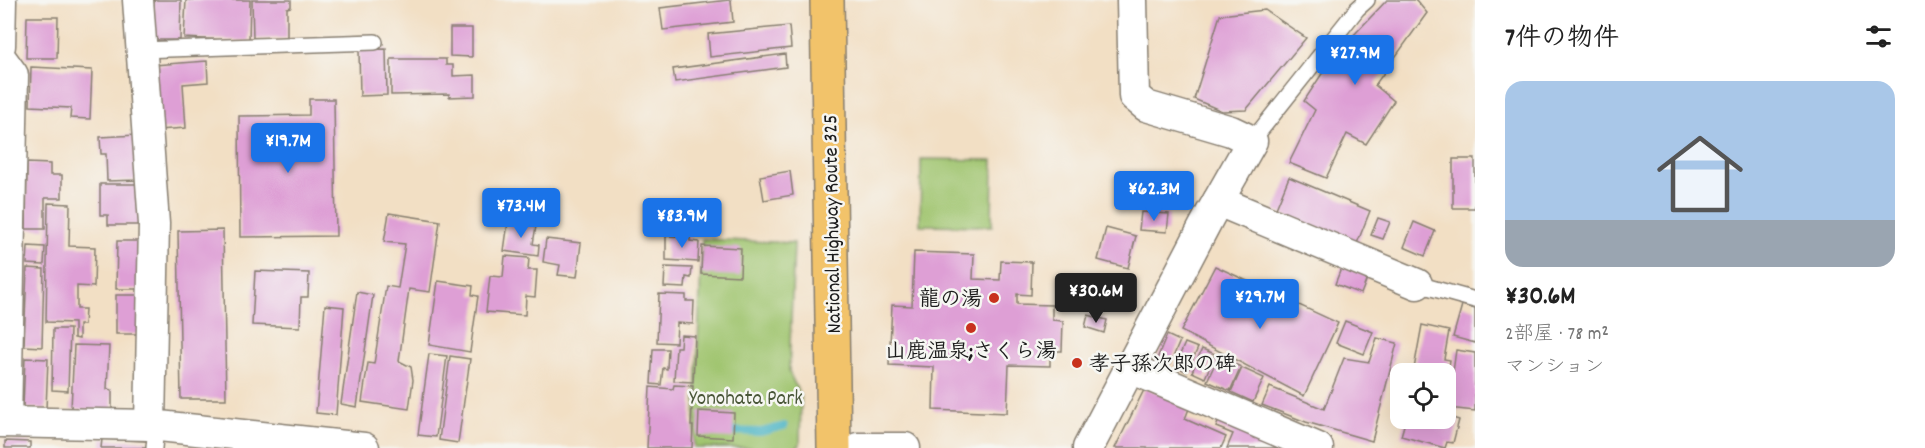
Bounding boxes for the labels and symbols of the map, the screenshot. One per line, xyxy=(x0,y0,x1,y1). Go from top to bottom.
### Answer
pin: ¥27.9M xyxy=(1306,35,1404,86)
street label: National Highway Route 325 xyxy=(817,114,851,334)
pin: ¥19.7M xyxy=(239,123,337,174)
pin: ¥62.3M xyxy=(1105,171,1203,222)
pin: ¥73.4M xyxy=(472,188,570,239)
pin: ¥83.9M xyxy=(633,198,731,249)
pin: ¥30.6M xyxy=(1047,273,1145,324)
pin: ¥29.7M xyxy=(1211,279,1309,330)
place label: 龍の湯 xyxy=(919,286,982,316)
marker: 龍の湯 xyxy=(987,291,1001,305)
marker: 山鹿温泉;さくら湯 xyxy=(964,321,978,335)
place label: 山鹿温泉;さくら湯 xyxy=(885,338,1057,368)
place label: 孝子孫次郎の碑 xyxy=(1089,351,1236,381)
marker: 孝子孫次郎の碑 xyxy=(1070,356,1084,370)
park label: Yonohata Park xyxy=(689,385,803,415)

